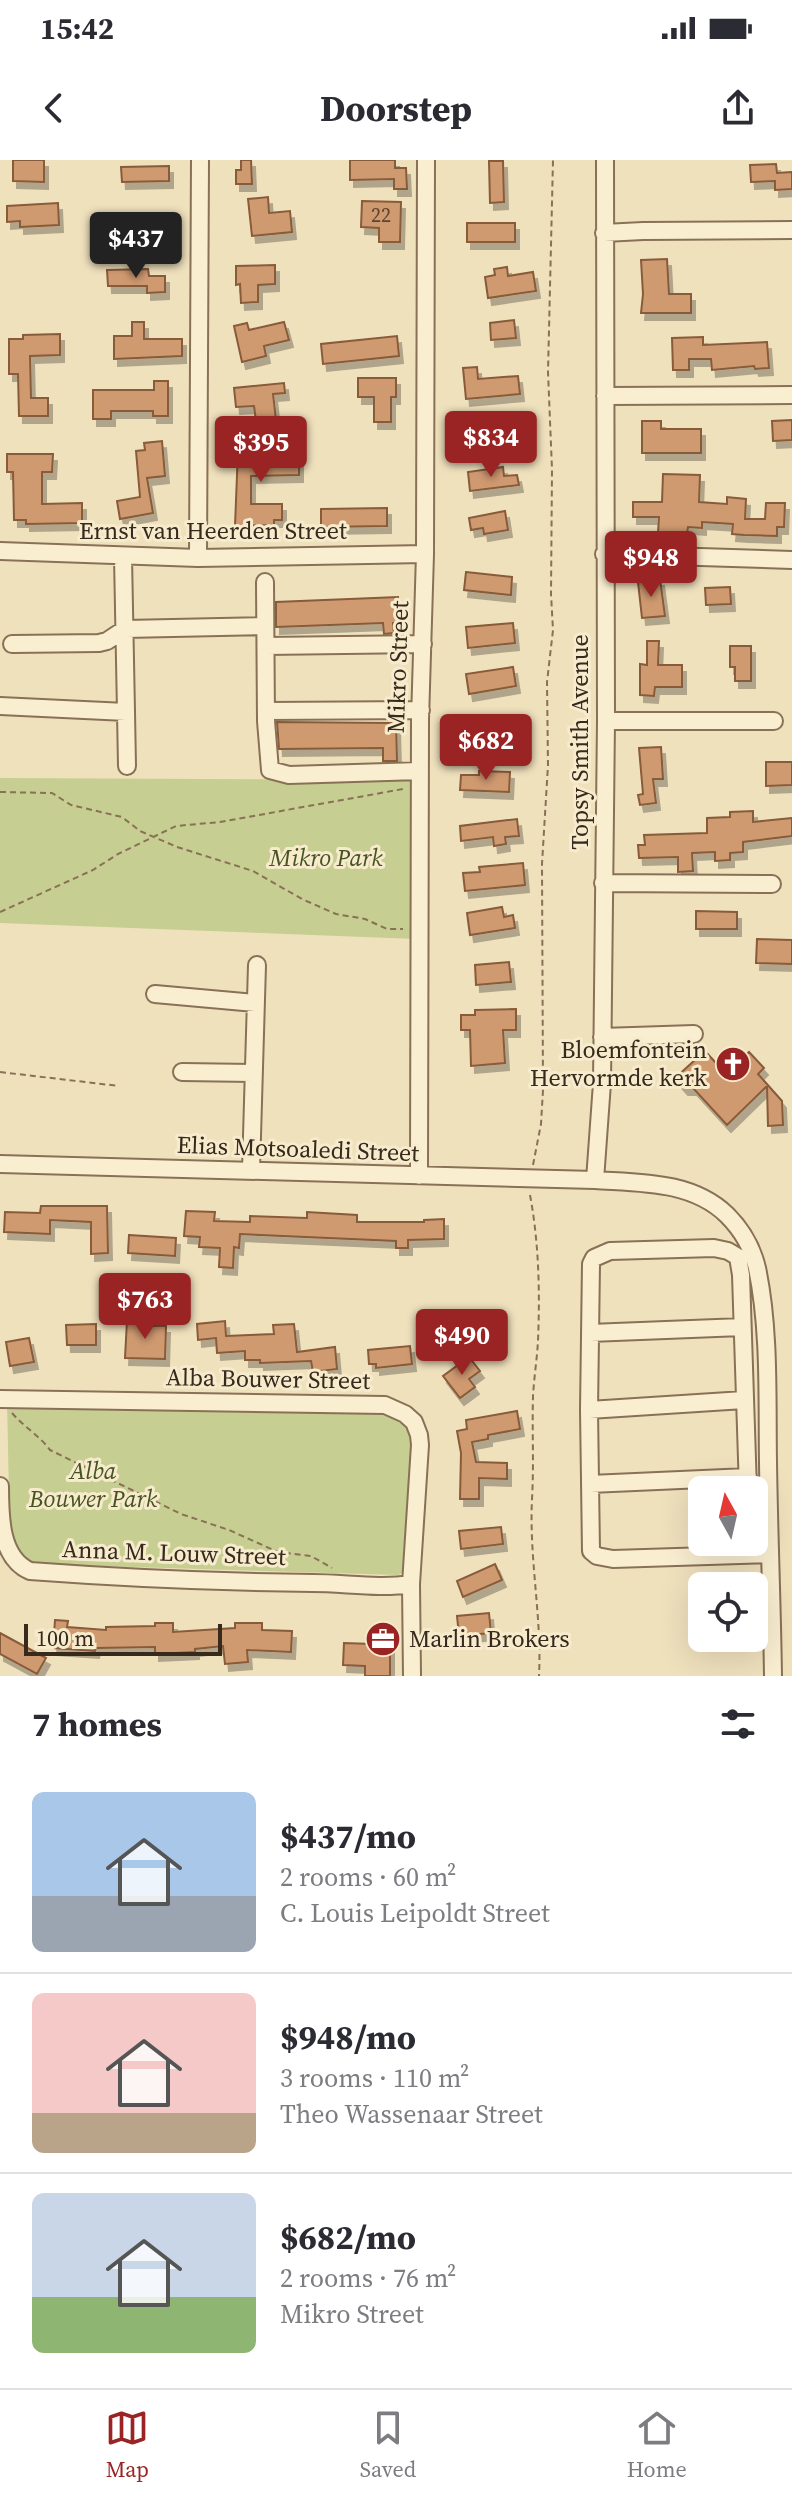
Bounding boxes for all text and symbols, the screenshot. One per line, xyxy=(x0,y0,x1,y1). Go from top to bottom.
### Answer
text: 15:42 xyxy=(40,8,114,49)
text: Doorstep xyxy=(320,84,472,133)
icon: back xyxy=(32,86,76,130)
icon: share xyxy=(716,86,760,130)
house number: 22 xyxy=(371,201,391,229)
pin: $437 xyxy=(89,212,183,280)
text: $437 xyxy=(108,220,164,256)
pin: $834 xyxy=(444,411,538,479)
pin: $395 xyxy=(214,416,308,484)
text: $834 xyxy=(463,419,519,455)
text: $395 xyxy=(233,424,289,460)
street label: Ernst van Heerden Street xyxy=(79,514,347,547)
pin: $948 xyxy=(604,531,698,599)
text: $948 xyxy=(623,539,679,575)
street label: Mikro Street xyxy=(379,600,416,734)
street label: Topsy Smith Avenue xyxy=(563,634,596,850)
pin: $682 xyxy=(439,714,533,782)
text: $682 xyxy=(458,722,514,758)
park label: Mikro Park xyxy=(269,841,383,874)
place label: Bloemfontein Hervormde kerk xyxy=(530,1033,708,1094)
church icon: Bloemfontein Hervormde kerk xyxy=(714,1045,752,1083)
street label: Elias Motsoaledi Street xyxy=(176,1128,420,1169)
pin: $763 xyxy=(98,1273,192,1341)
text: $763 xyxy=(117,1281,173,1317)
pin: $490 xyxy=(415,1309,509,1377)
text: $490 xyxy=(434,1317,490,1353)
street label: Alba Bouwer Street xyxy=(166,1360,371,1397)
park label: Alba Bouwer Park xyxy=(28,1454,158,1515)
north arrow xyxy=(688,1476,768,1556)
map controls xyxy=(688,1476,768,1652)
street label: Anna M. Louw Street xyxy=(62,1532,287,1573)
button: locate xyxy=(688,1572,768,1652)
scale bar xyxy=(24,1620,222,1656)
office icon: Marlin Brokers xyxy=(364,1620,402,1658)
place label: Marlin Brokers xyxy=(409,1622,570,1655)
text: 100 m xyxy=(36,1623,94,1653)
text: 7 homes xyxy=(32,1701,162,1747)
icon: filters xyxy=(716,1702,760,1746)
text: $437/mo xyxy=(280,1813,416,1859)
icon: home xyxy=(96,1824,192,1920)
text: 2 rooms · 60 m² xyxy=(280,1859,456,1895)
text: C. Louis Leipoldt Street xyxy=(280,1895,550,1931)
text: $948/mo xyxy=(280,2014,416,2060)
icon: home xyxy=(96,2025,192,2121)
text: 3 rooms · 110 m² xyxy=(280,2060,469,2096)
text: Theo Wassenaar Street xyxy=(280,2096,543,2132)
text: $682/mo xyxy=(280,2214,416,2260)
icon: home xyxy=(96,2225,192,2321)
text: 2 rooms · 76 m² xyxy=(280,2260,456,2296)
text: Mikro Street xyxy=(280,2296,424,2332)
tab: Map xyxy=(105,2406,149,2484)
tab: Saved xyxy=(360,2406,416,2484)
tab: Home xyxy=(627,2406,687,2484)

